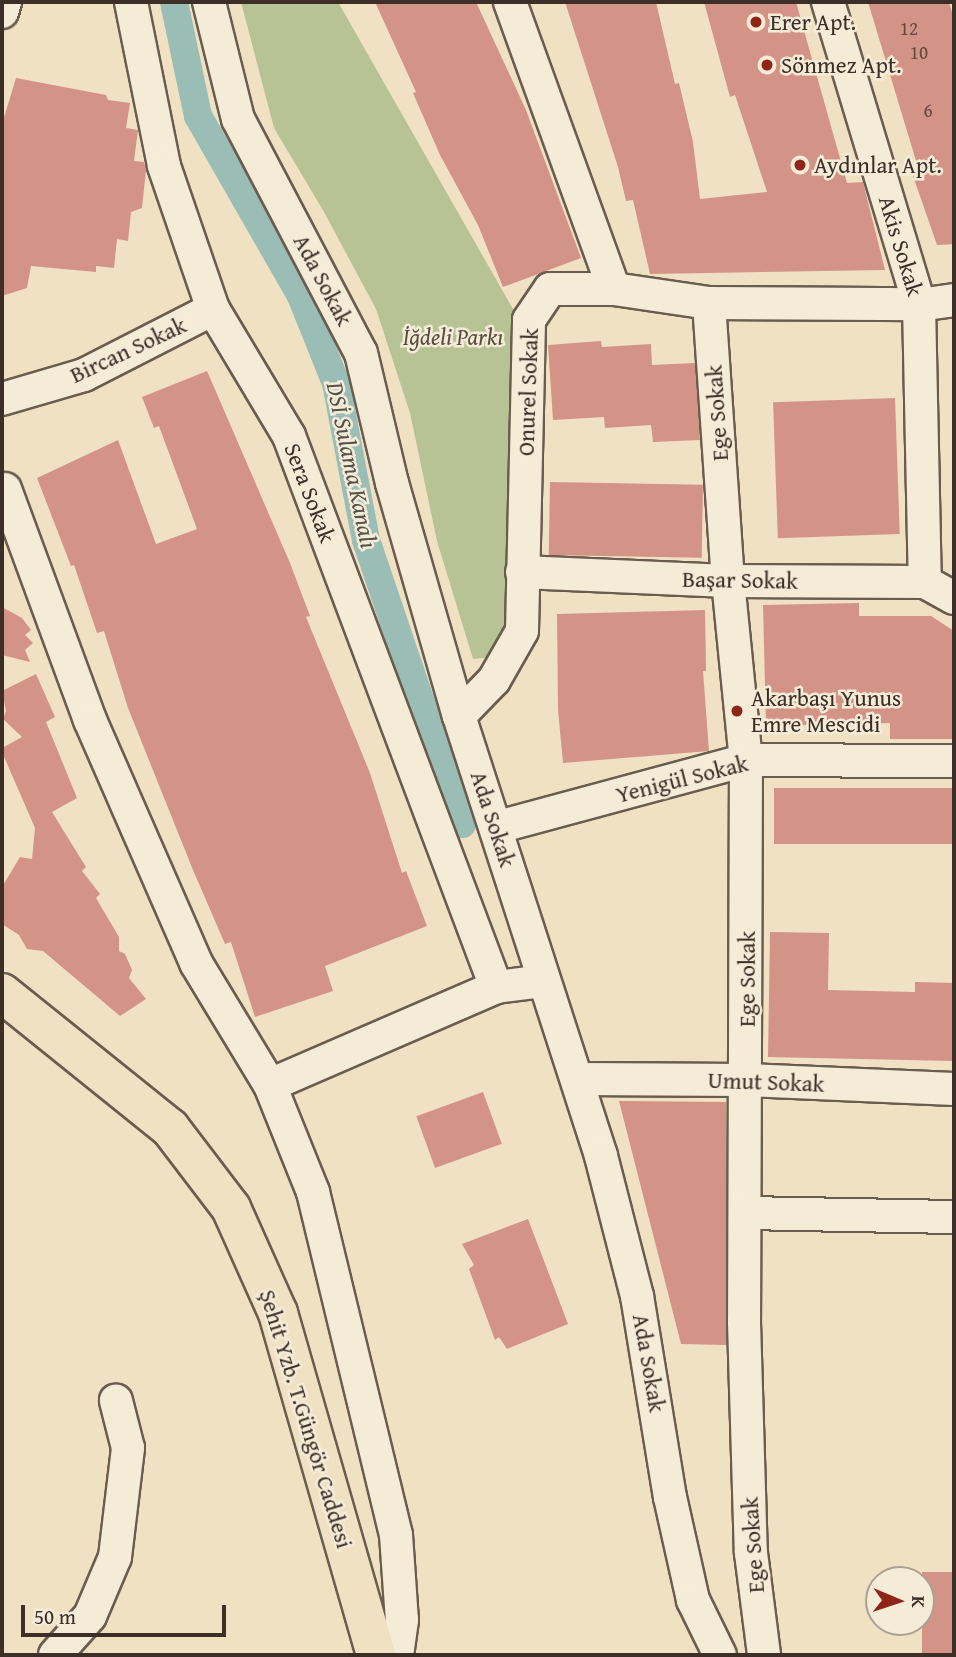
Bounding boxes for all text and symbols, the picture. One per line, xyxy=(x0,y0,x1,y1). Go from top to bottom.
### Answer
place label: Erer Apt. xyxy=(770,8,856,36)
marker: Erer Apt. xyxy=(748,14,764,30)
house number: 12 xyxy=(900,18,918,40)
house number: 10 xyxy=(910,42,928,64)
place label: Sönmez Apt. xyxy=(781,51,902,79)
marker: Sönmez Apt. xyxy=(759,57,775,73)
house number: 6 xyxy=(923,100,933,122)
place label: Aydınlar Apt. xyxy=(814,151,942,179)
marker: Aydınlar Apt. xyxy=(792,157,808,173)
street label: Akis Sokak xyxy=(873,192,929,300)
street label: Ada Sokak xyxy=(287,230,359,330)
street label: Bircan Sokak xyxy=(66,311,190,389)
park label: İğdeli Parkı xyxy=(403,323,503,351)
street label: Onurel Sokak xyxy=(512,328,544,456)
street label: Ege Sokak xyxy=(700,364,734,462)
water label: DSİ Sulama Kanalı xyxy=(320,379,384,551)
street label: Sera Sokak xyxy=(278,439,342,547)
street label: Başar Sokak xyxy=(682,565,798,595)
place label: Akarbaşı Yunus Emre Mescidi xyxy=(751,684,901,738)
marker: Akarbaşı Yunus Emre Mescidi xyxy=(729,703,745,719)
street label: Yenigül Sokak xyxy=(613,749,751,809)
street label: Ada Sokak xyxy=(465,767,521,871)
street label: Ege Sokak xyxy=(733,931,761,1027)
street label: Umut Sokak xyxy=(707,1066,825,1098)
street label: Şehit Yzb. T.Güngör Caddesi xyxy=(253,1286,359,1552)
street label: Ada Sokak xyxy=(627,1312,671,1414)
street label: Ege Sokak xyxy=(736,1496,770,1594)
north arrow xyxy=(865,1566,935,1636)
scale bar xyxy=(24,1590,229,1634)
text: K xyxy=(905,1595,933,1608)
text: 50 m xyxy=(34,1601,76,1632)

